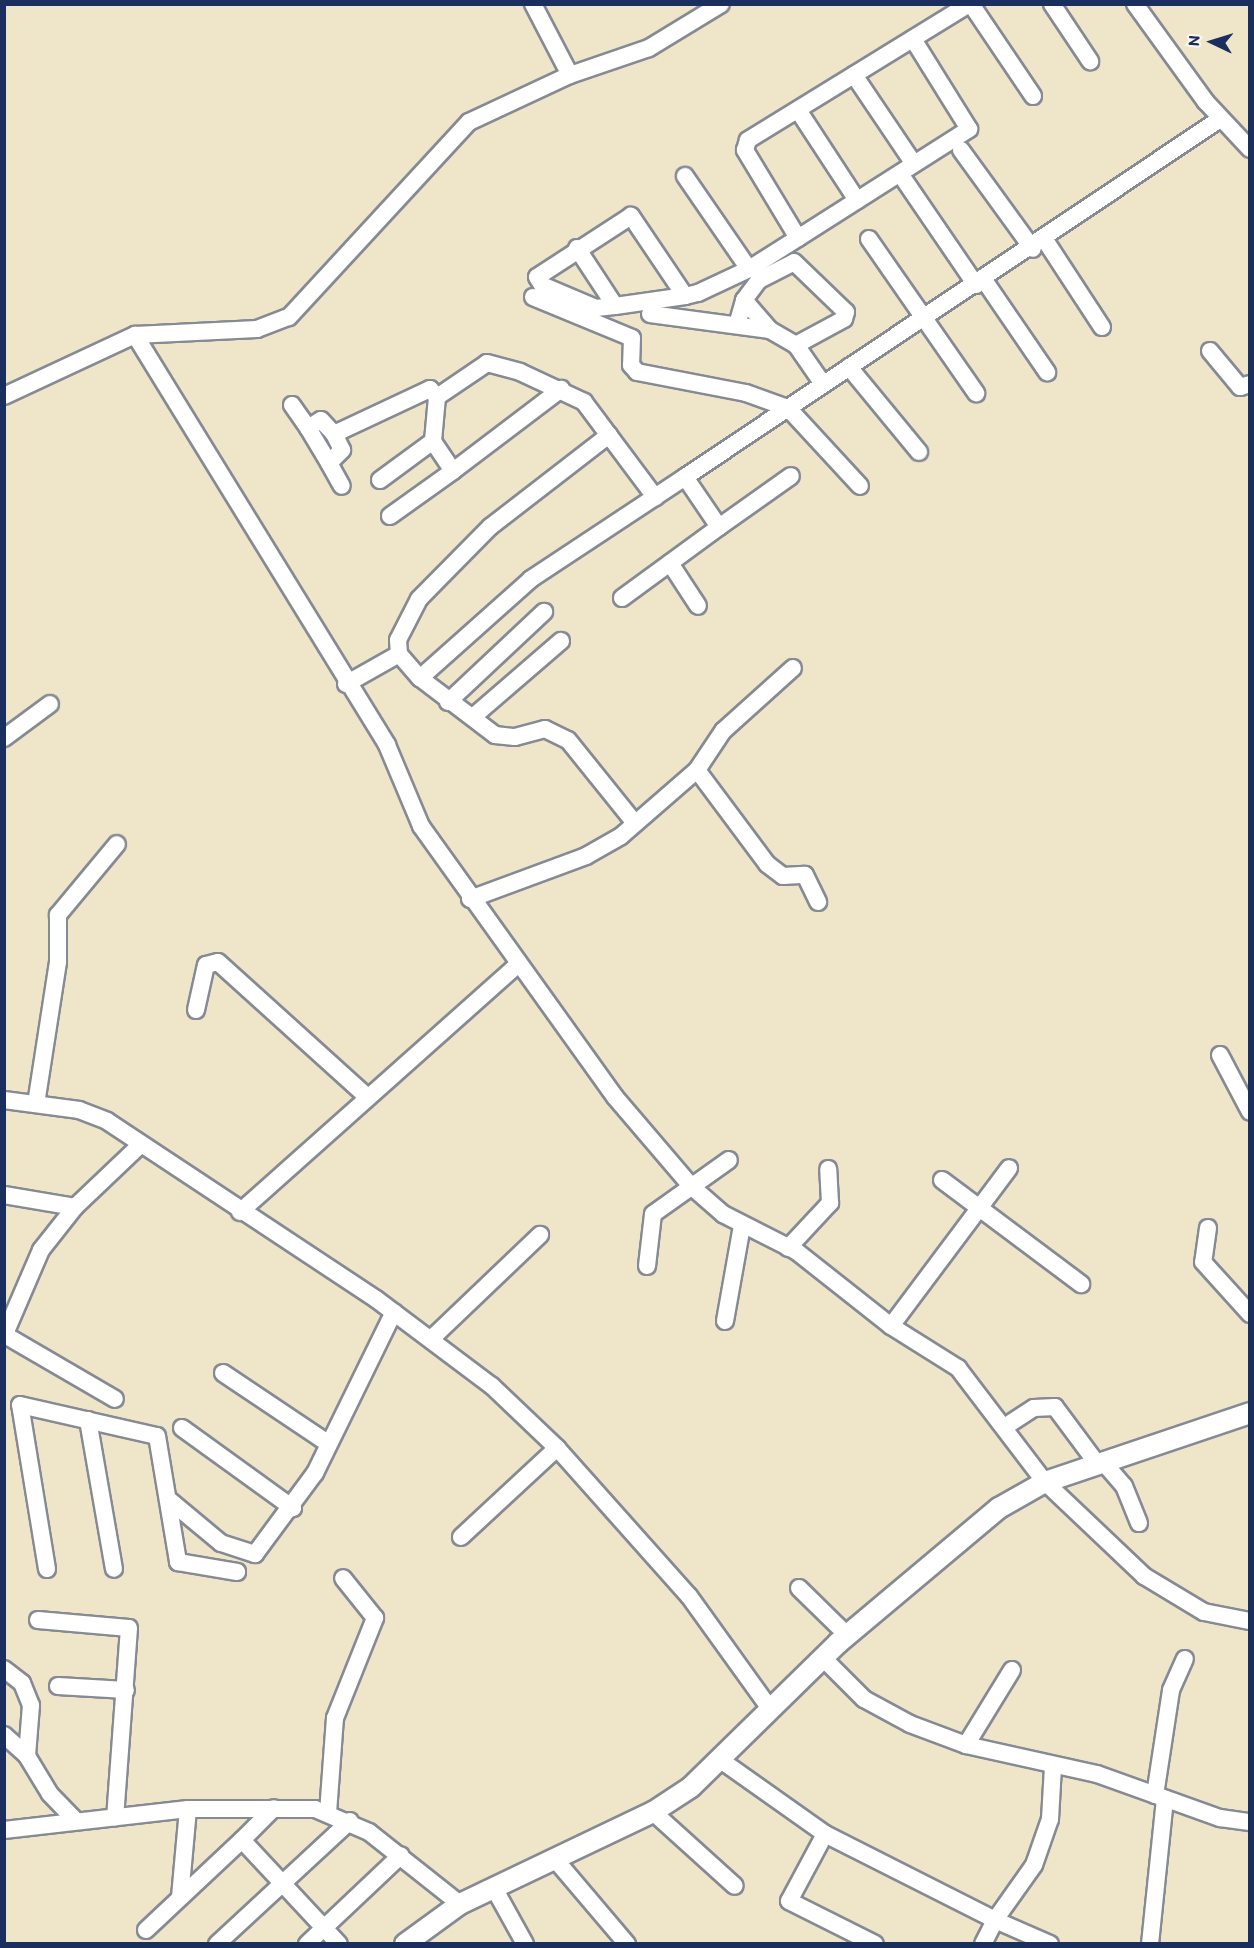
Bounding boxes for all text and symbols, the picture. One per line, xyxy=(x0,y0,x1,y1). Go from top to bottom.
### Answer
north arrow xyxy=(1182,12,1242,72)
text: N xyxy=(1184,35,1203,47)

